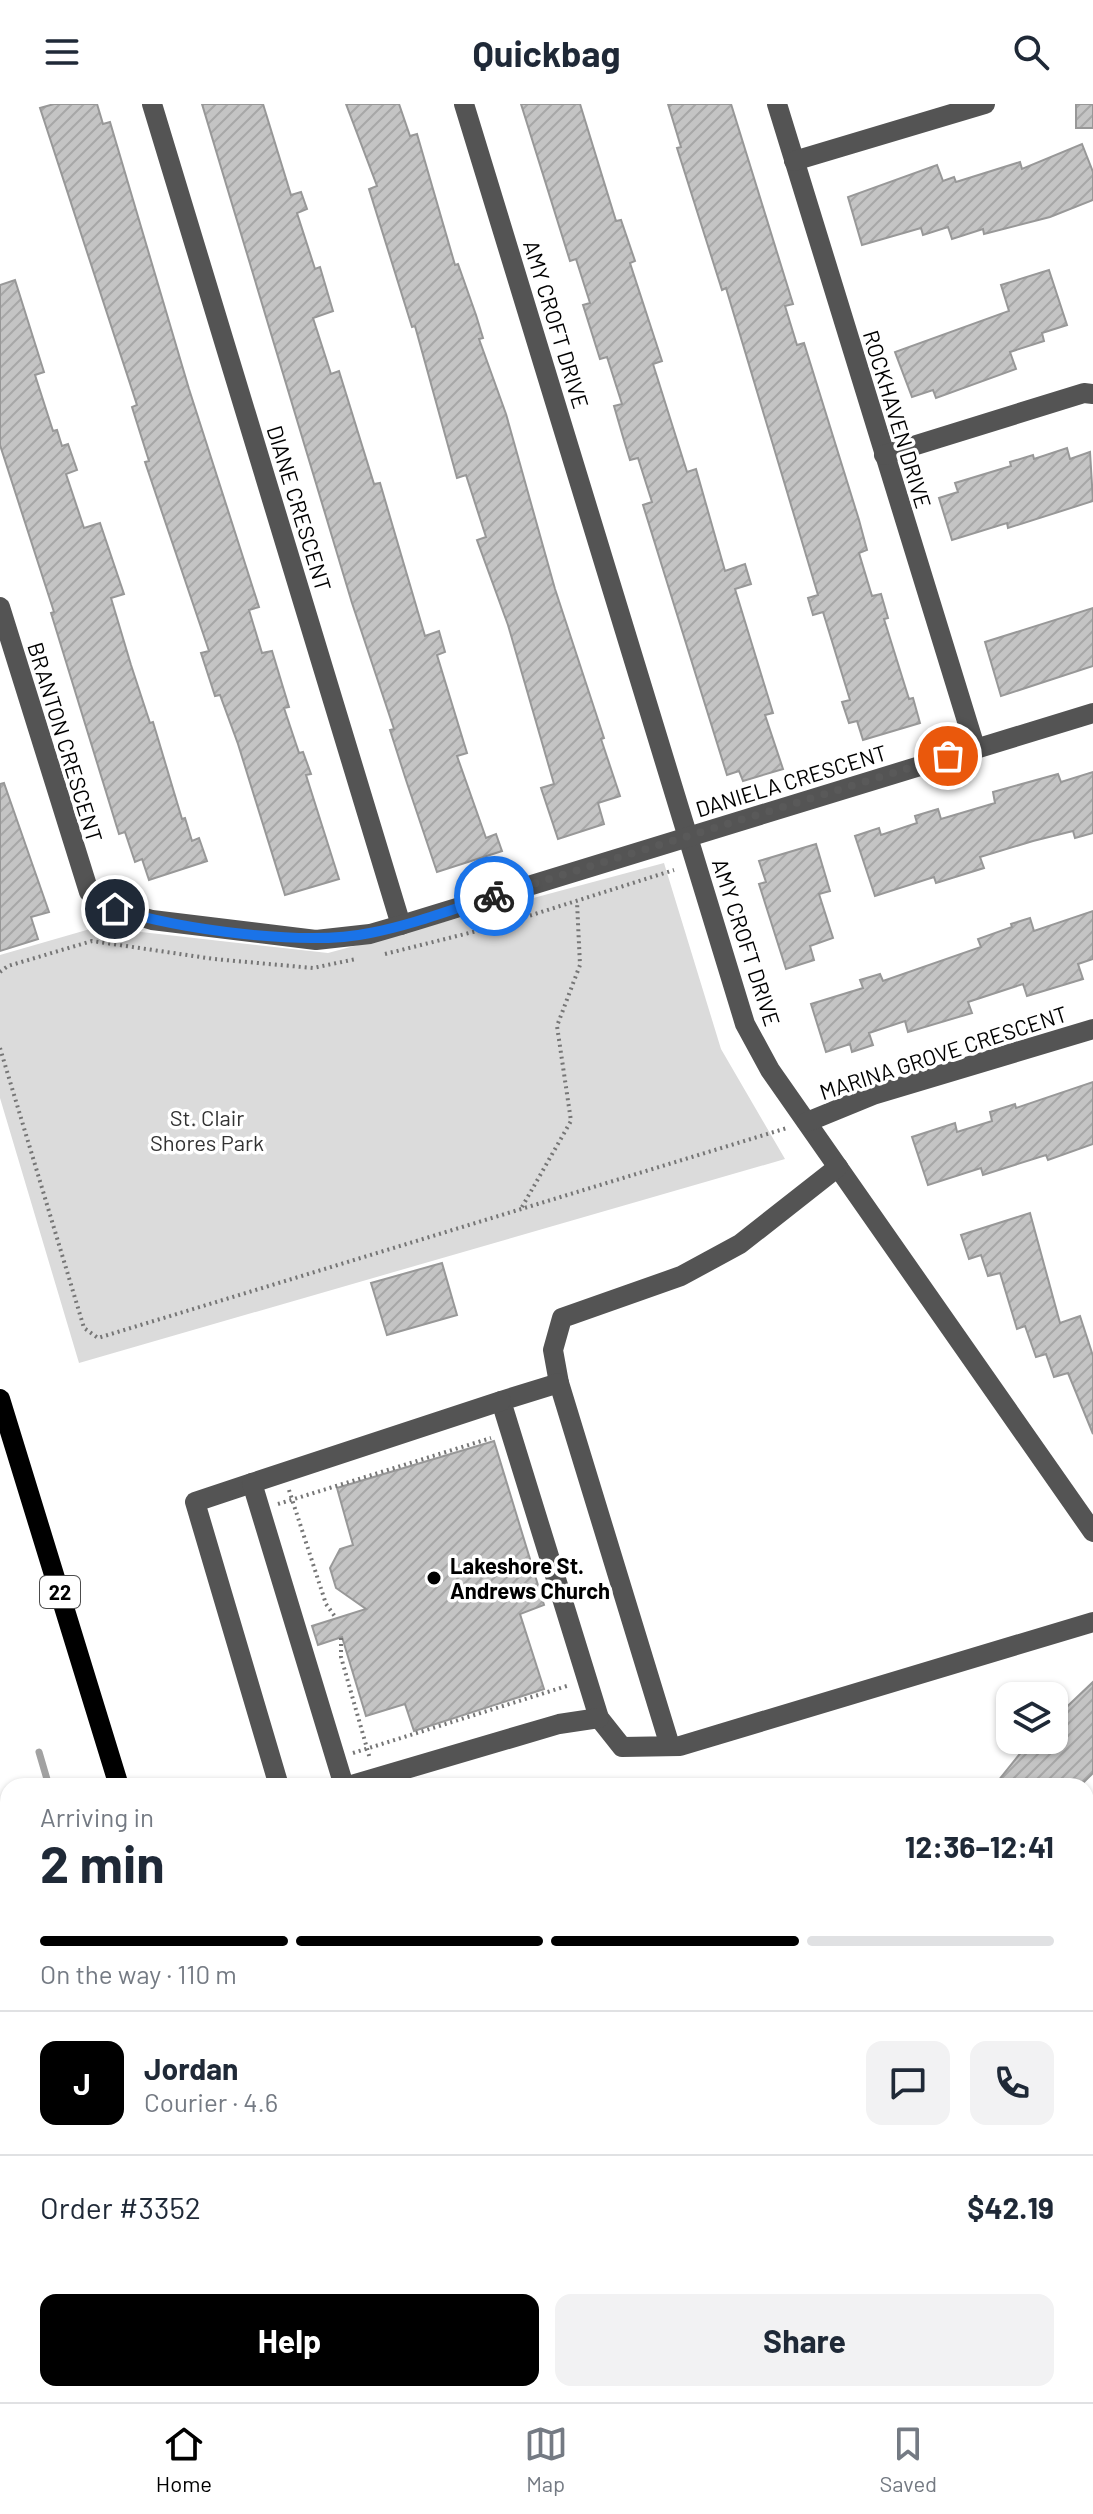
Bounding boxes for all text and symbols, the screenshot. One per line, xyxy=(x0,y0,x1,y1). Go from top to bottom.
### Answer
icon: menu xyxy=(40,30,84,74)
icon: search xyxy=(1009,30,1053,74)
text: Quickbag xyxy=(472,31,621,74)
street label: AMY CROFT DRIVE xyxy=(519,237,595,411)
street label: ROCKHAVEN DRIVE xyxy=(859,327,937,511)
street label: DIANE CRESCENT xyxy=(262,422,338,594)
street label: BRANTON CRESCENT xyxy=(23,639,109,845)
pin xyxy=(914,722,982,790)
icon: bag xyxy=(926,734,970,778)
street label: DANIELA CRESCENT xyxy=(692,739,890,821)
street label: AMY CROFT DRIVE xyxy=(708,855,786,1029)
courier xyxy=(454,856,534,936)
icon: bike xyxy=(472,874,516,918)
pin xyxy=(81,875,149,943)
icon: home xyxy=(93,887,137,931)
street label: MARINA GROVE CRESCENT xyxy=(816,1000,1070,1104)
park label: St. Clair Shores Park xyxy=(150,1104,264,1155)
place label: Lakeshore St. Andrews Church xyxy=(450,1552,610,1603)
marker: Lakeshore St. Andrews Church xyxy=(425,1569,443,1587)
road number: 22 xyxy=(40,1576,80,1608)
map controls xyxy=(996,1682,1068,1754)
button: layers xyxy=(996,1682,1068,1754)
text: Arriving in xyxy=(40,1801,154,1832)
text: 12:36–12:41 xyxy=(905,1828,1054,1864)
text: 2 min xyxy=(40,1831,165,1893)
text: On the way · 110 m xyxy=(40,1958,237,1989)
button: chat xyxy=(866,2041,950,2125)
button: phone xyxy=(970,2041,1054,2125)
text: Jordan xyxy=(144,2050,239,2086)
text: J xyxy=(73,2065,91,2101)
text: Courier · 4.6 xyxy=(144,2086,278,2117)
text: Order #3352 xyxy=(40,2189,201,2225)
text: $42.19 xyxy=(967,2189,1054,2225)
button: Help xyxy=(40,2294,539,2386)
button: Share xyxy=(555,2294,1054,2386)
tab: Home xyxy=(156,2422,212,2496)
tab: Map xyxy=(524,2422,568,2496)
tab: Saved xyxy=(879,2422,937,2496)

